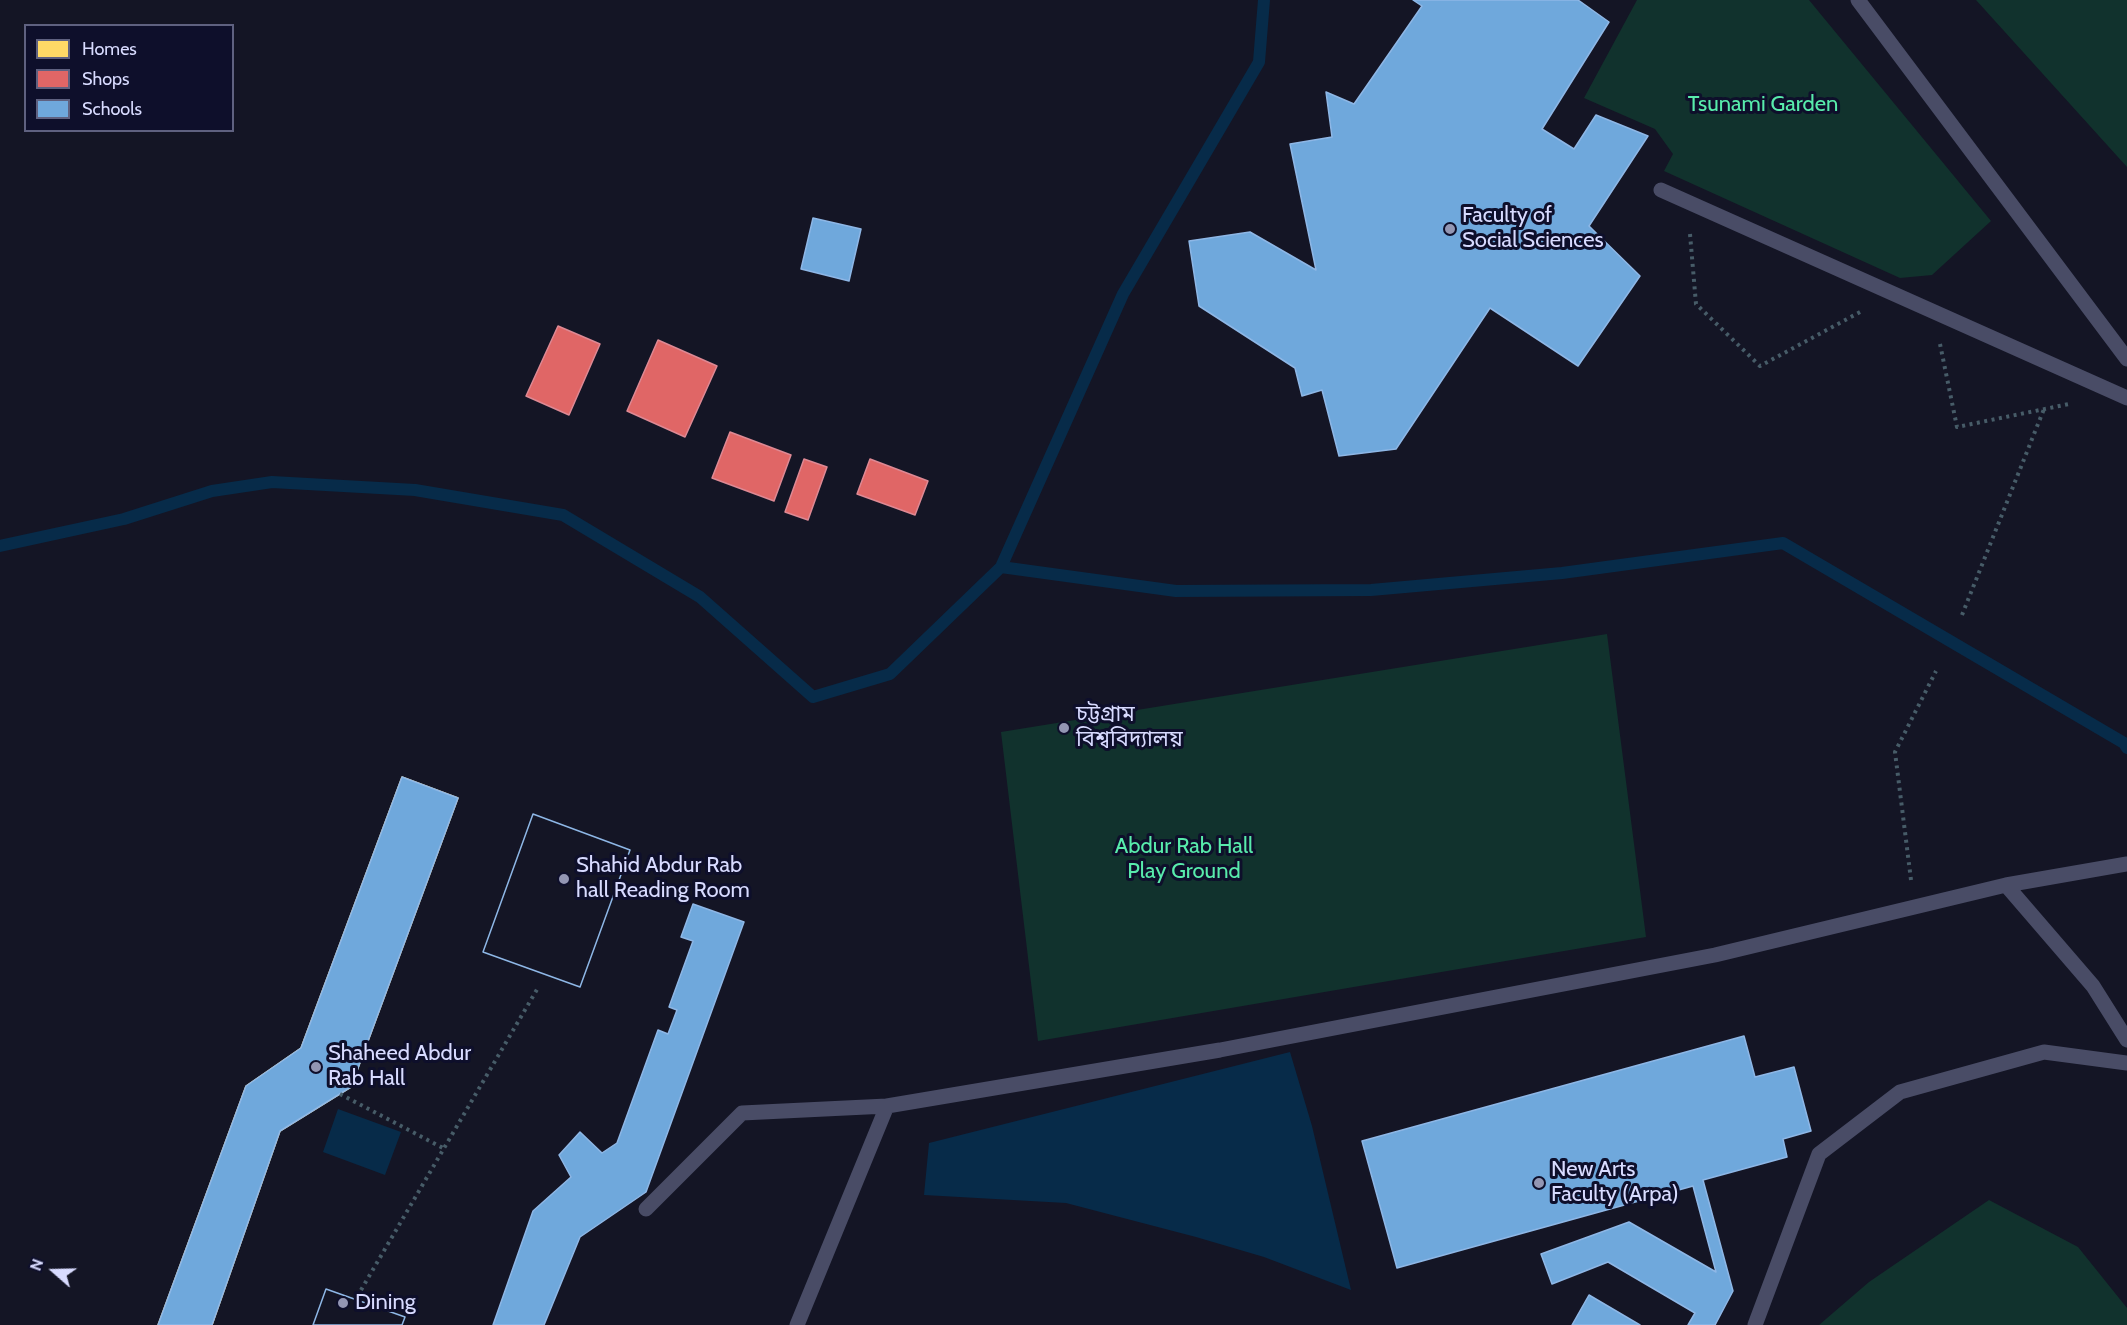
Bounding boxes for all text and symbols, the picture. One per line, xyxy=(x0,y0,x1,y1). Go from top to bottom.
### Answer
legend xyxy=(24,24,234,132)
text: Homes xyxy=(82,38,137,60)
text: Shops xyxy=(82,68,130,90)
park label: Tsunami Garden xyxy=(1688,92,1838,118)
text: Schools xyxy=(82,98,142,120)
place label: Faculty of Social Sciences xyxy=(1462,203,1604,254)
marker: Faculty of Social Sciences xyxy=(1443,222,1457,236)
place label: চট্টগ্রাম বিশ্ববিদ্যালয় xyxy=(1076,702,1183,754)
marker: চট্টগ্রাম বিশ্ববিদ্যালয় xyxy=(1057,721,1071,735)
park label: Abdur Rab Hall Play Ground xyxy=(1115,834,1253,885)
place label: Shahid Abdur Rab hall Reading Room xyxy=(576,853,750,904)
marker: Shahid Abdur Rab hall Reading Room xyxy=(557,872,571,886)
place label: Shaheed Abdur Rab Hall xyxy=(328,1041,471,1092)
marker: Shaheed Abdur Rab Hall xyxy=(309,1060,323,1074)
place label: New Arts Faculty (Arpa) xyxy=(1551,1157,1679,1208)
marker: New Arts Faculty (Arpa) xyxy=(1532,1176,1546,1190)
north arrow xyxy=(24,1241,84,1301)
text: N xyxy=(26,1256,47,1273)
place label: Dining xyxy=(355,1290,416,1316)
marker: Dining xyxy=(336,1296,350,1310)

